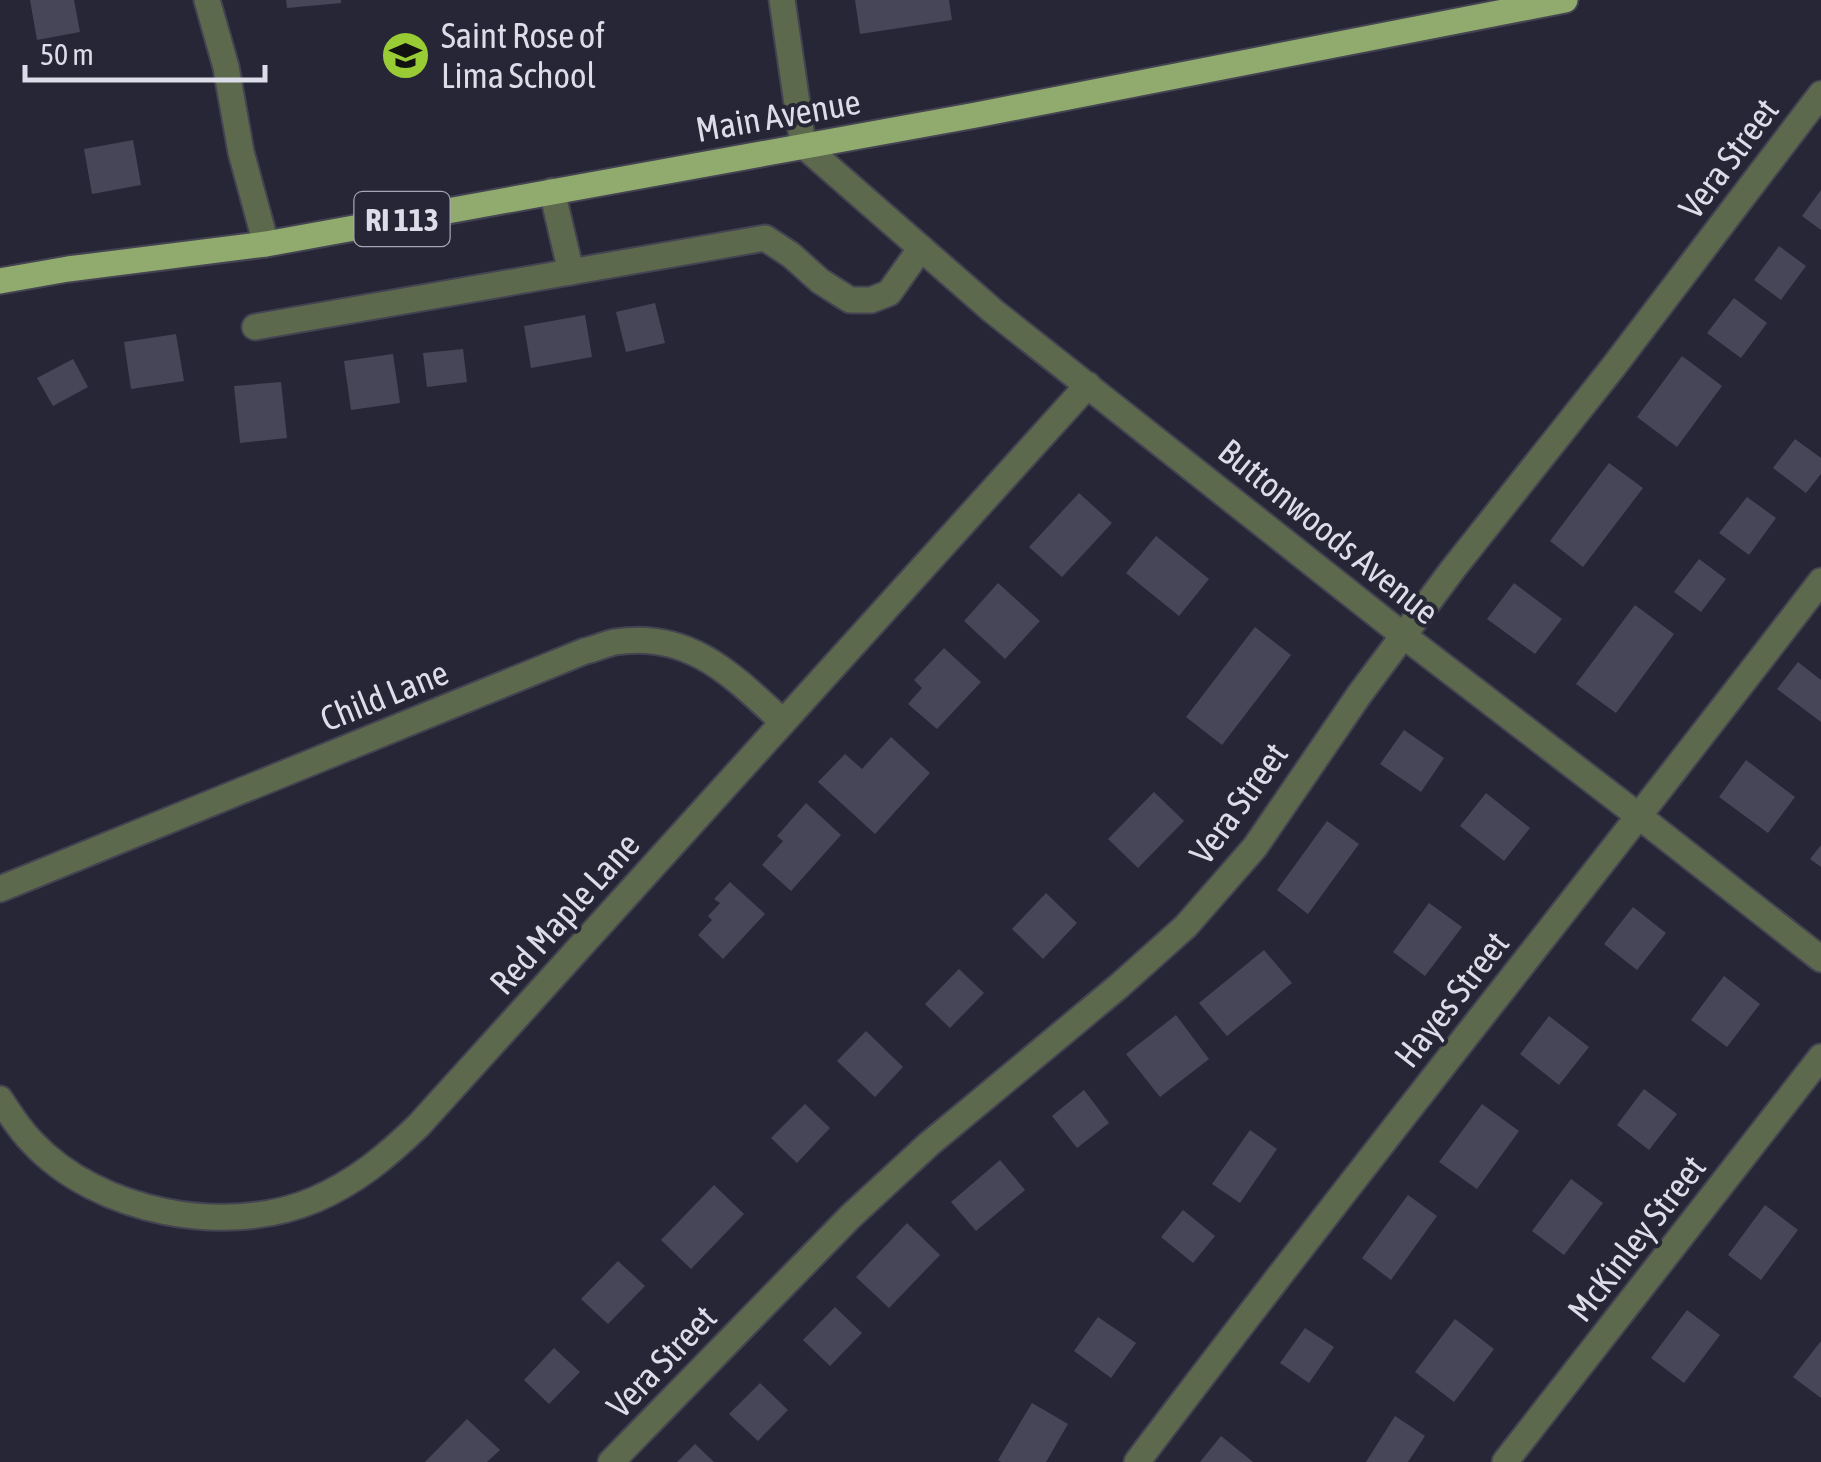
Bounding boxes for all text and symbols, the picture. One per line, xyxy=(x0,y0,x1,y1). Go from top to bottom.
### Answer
place label: Saint Rose of Lima School xyxy=(441,15,605,95)
scale bar xyxy=(25,20,265,82)
school or university icon: Saint Rose of Lima School xyxy=(380,29,432,81)
text: 50 m xyxy=(40,37,94,71)
street label: Main Avenue xyxy=(693,81,863,149)
street label: Vera Street xyxy=(1670,90,1786,226)
road number: RI 113 xyxy=(354,192,450,246)
street label: Buttonwoods Avenue xyxy=(1211,430,1447,632)
street label: Child Lane xyxy=(314,651,454,739)
street label: Vera Street xyxy=(1181,735,1295,871)
street label: Red Maple Lane xyxy=(481,824,647,1002)
street label: Hayes Street xyxy=(1386,923,1516,1075)
street label: McKinley Street xyxy=(1559,1147,1713,1329)
street label: Vera Street xyxy=(598,1297,724,1425)

